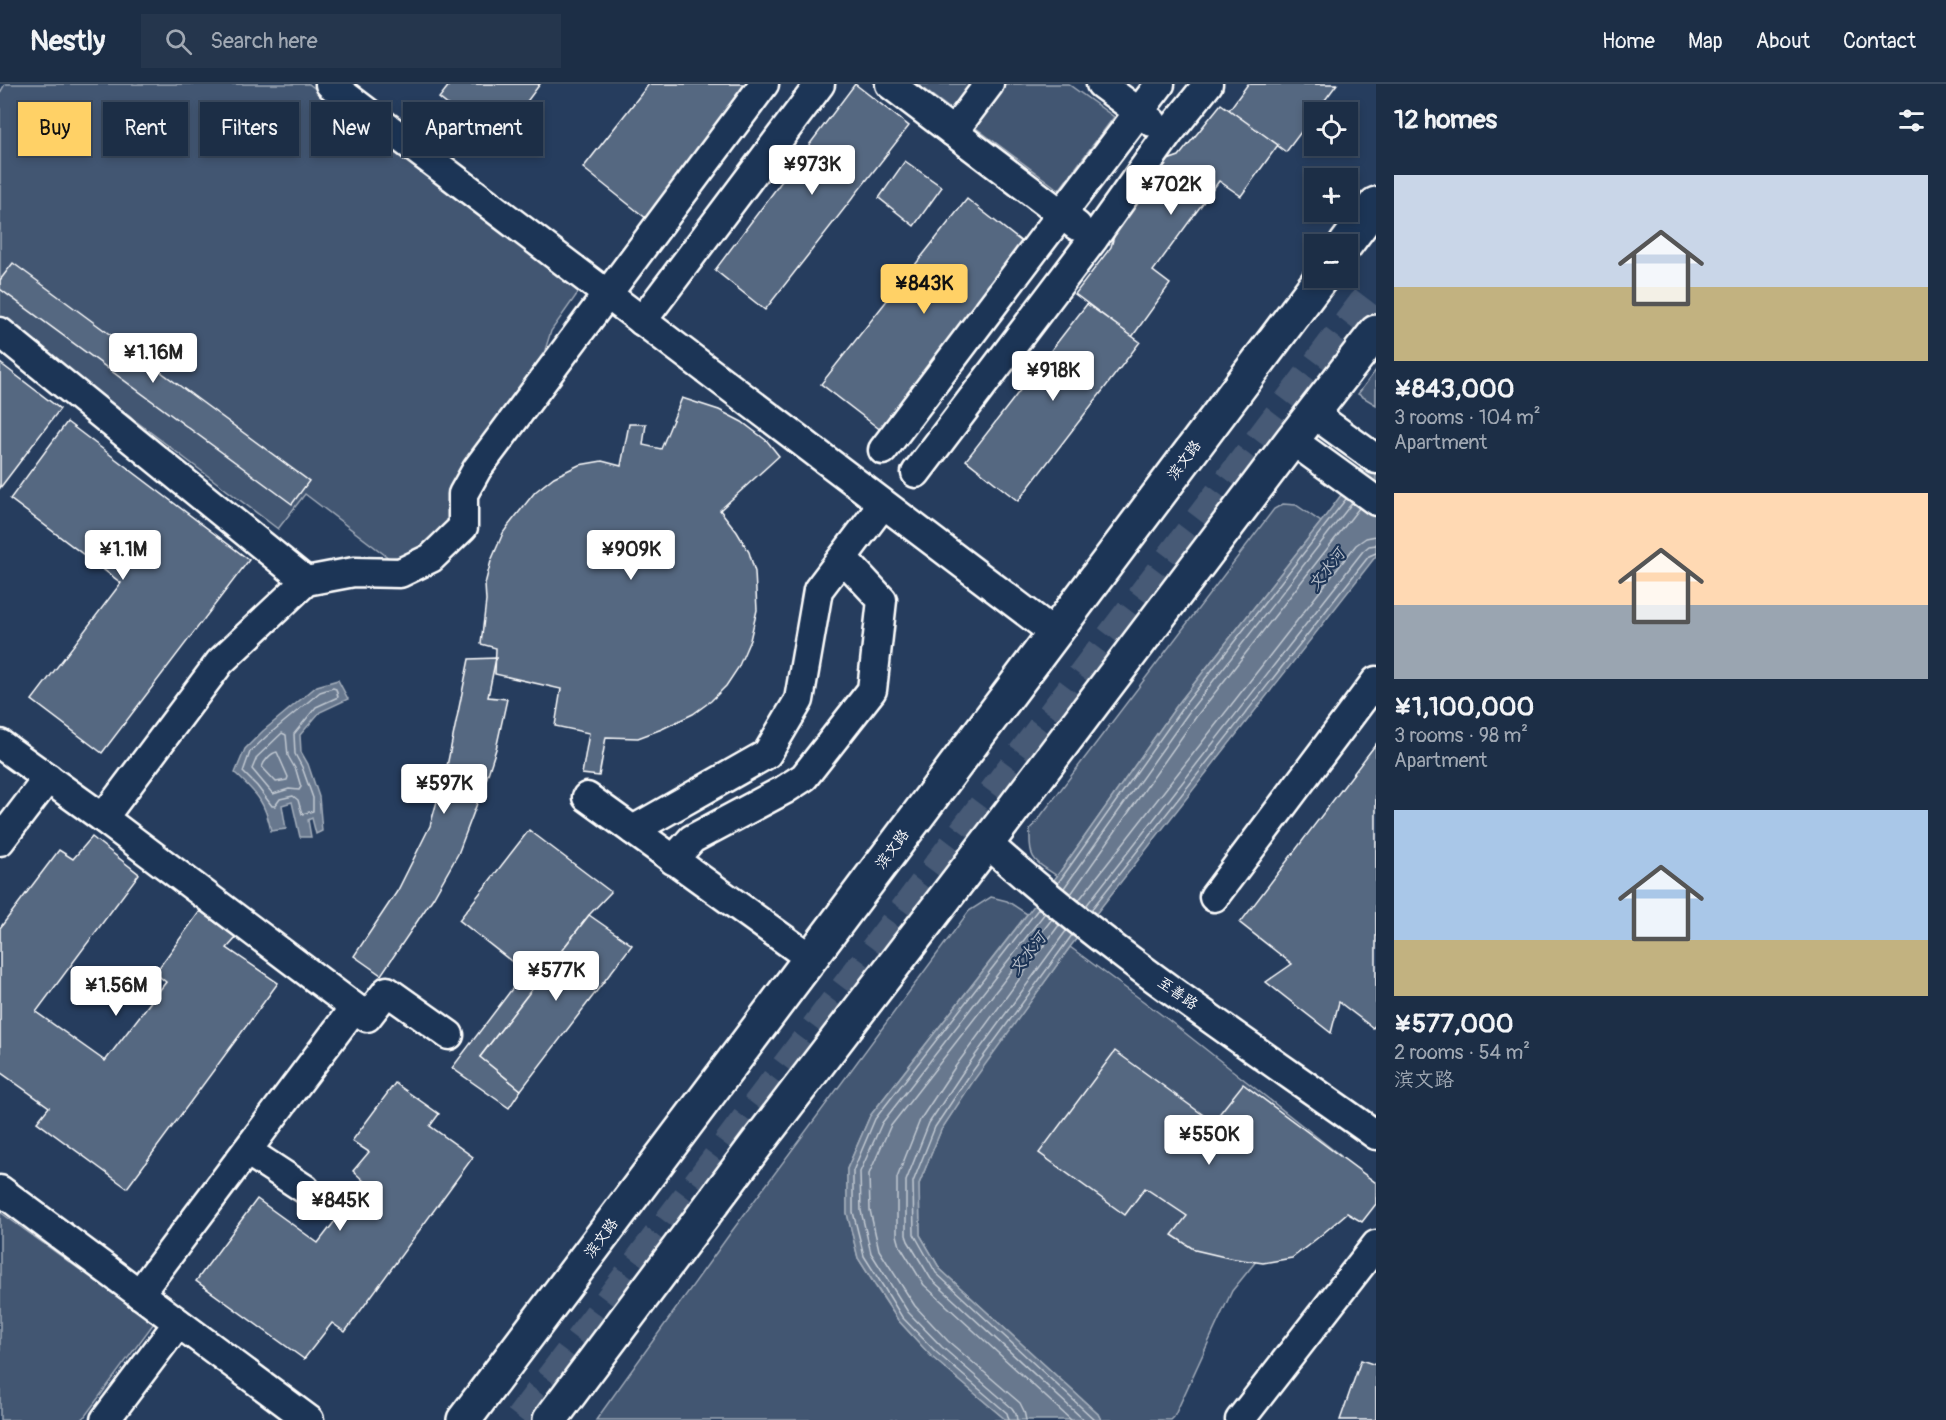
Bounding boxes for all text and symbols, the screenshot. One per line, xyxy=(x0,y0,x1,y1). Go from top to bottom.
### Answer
search box xyxy=(141,14,561,68)
text: Nestly xyxy=(30,24,105,59)
icon: search xyxy=(162,25,195,58)
text: Search here xyxy=(210,27,318,55)
text: Home xyxy=(1602,28,1655,55)
text: Map xyxy=(1688,28,1723,55)
text: About xyxy=(1756,28,1810,55)
text: Contact xyxy=(1843,28,1916,55)
chip: Buy xyxy=(18,102,91,156)
chip: Rent xyxy=(103,102,188,156)
chip: Filters xyxy=(200,102,299,156)
chip: New xyxy=(311,102,391,156)
chip: Apartment xyxy=(403,102,543,156)
map controls xyxy=(1304,102,1358,288)
button: locate xyxy=(1304,102,1358,156)
text: 12 homes xyxy=(1394,104,1497,136)
icon: filters xyxy=(1895,104,1928,137)
pin: ¥973K xyxy=(770,145,854,196)
text: ¥973K xyxy=(783,152,841,177)
pin: ¥702K xyxy=(1129,165,1213,216)
button: + xyxy=(1304,168,1358,222)
text: ¥702K xyxy=(1140,172,1202,197)
icon: home xyxy=(1607,214,1715,322)
button: − xyxy=(1304,234,1358,288)
pin: ¥843K xyxy=(882,264,966,315)
text: ¥843K xyxy=(895,271,953,296)
pin: ¥1.16M xyxy=(104,333,202,384)
text: ¥1.16M xyxy=(123,340,183,365)
pin: ¥918K xyxy=(1011,351,1095,402)
text: ¥918K xyxy=(1026,358,1080,383)
text: ¥843,000 xyxy=(1394,373,1515,405)
text: 3 rooms · 104 m² xyxy=(1394,405,1541,430)
text: Apartment xyxy=(1394,430,1487,455)
street label: 滨文路 xyxy=(1163,437,1206,484)
pin: ¥1.1M xyxy=(81,530,165,581)
pin: ¥909K xyxy=(589,530,673,581)
icon: home xyxy=(1607,532,1715,640)
text: ¥1.1M xyxy=(99,537,147,562)
text: ¥909K xyxy=(601,537,661,562)
water label: 文水河 xyxy=(1304,542,1351,595)
text: ¥1,100,000 xyxy=(1394,691,1534,723)
text: 3 rooms · 98 m² xyxy=(1394,723,1528,748)
text: Apartment xyxy=(1394,748,1487,773)
pin: ¥597K xyxy=(402,764,486,815)
text: ¥597K xyxy=(415,771,473,796)
street label: 滨文路 xyxy=(871,826,914,873)
icon: home xyxy=(1607,849,1715,957)
water label: 文水河 xyxy=(1005,926,1052,979)
pin: ¥577K xyxy=(514,951,598,1002)
text: ¥577K xyxy=(527,958,585,983)
pin: ¥1.56M xyxy=(67,966,165,1017)
text: ¥1.56M xyxy=(85,973,147,998)
street label: 至善路 xyxy=(1154,973,1202,1014)
text: ¥577,000 xyxy=(1394,1008,1514,1040)
text: 2 rooms · 54 m² xyxy=(1394,1040,1530,1065)
text: 滨文路 xyxy=(1394,1067,1454,1092)
pin: ¥550K xyxy=(1167,1115,1251,1166)
text: ¥550K xyxy=(1178,1122,1240,1147)
pin: ¥845K xyxy=(298,1181,382,1232)
text: ¥845K xyxy=(311,1188,369,1213)
street label: 滨文路 xyxy=(580,1215,623,1262)

